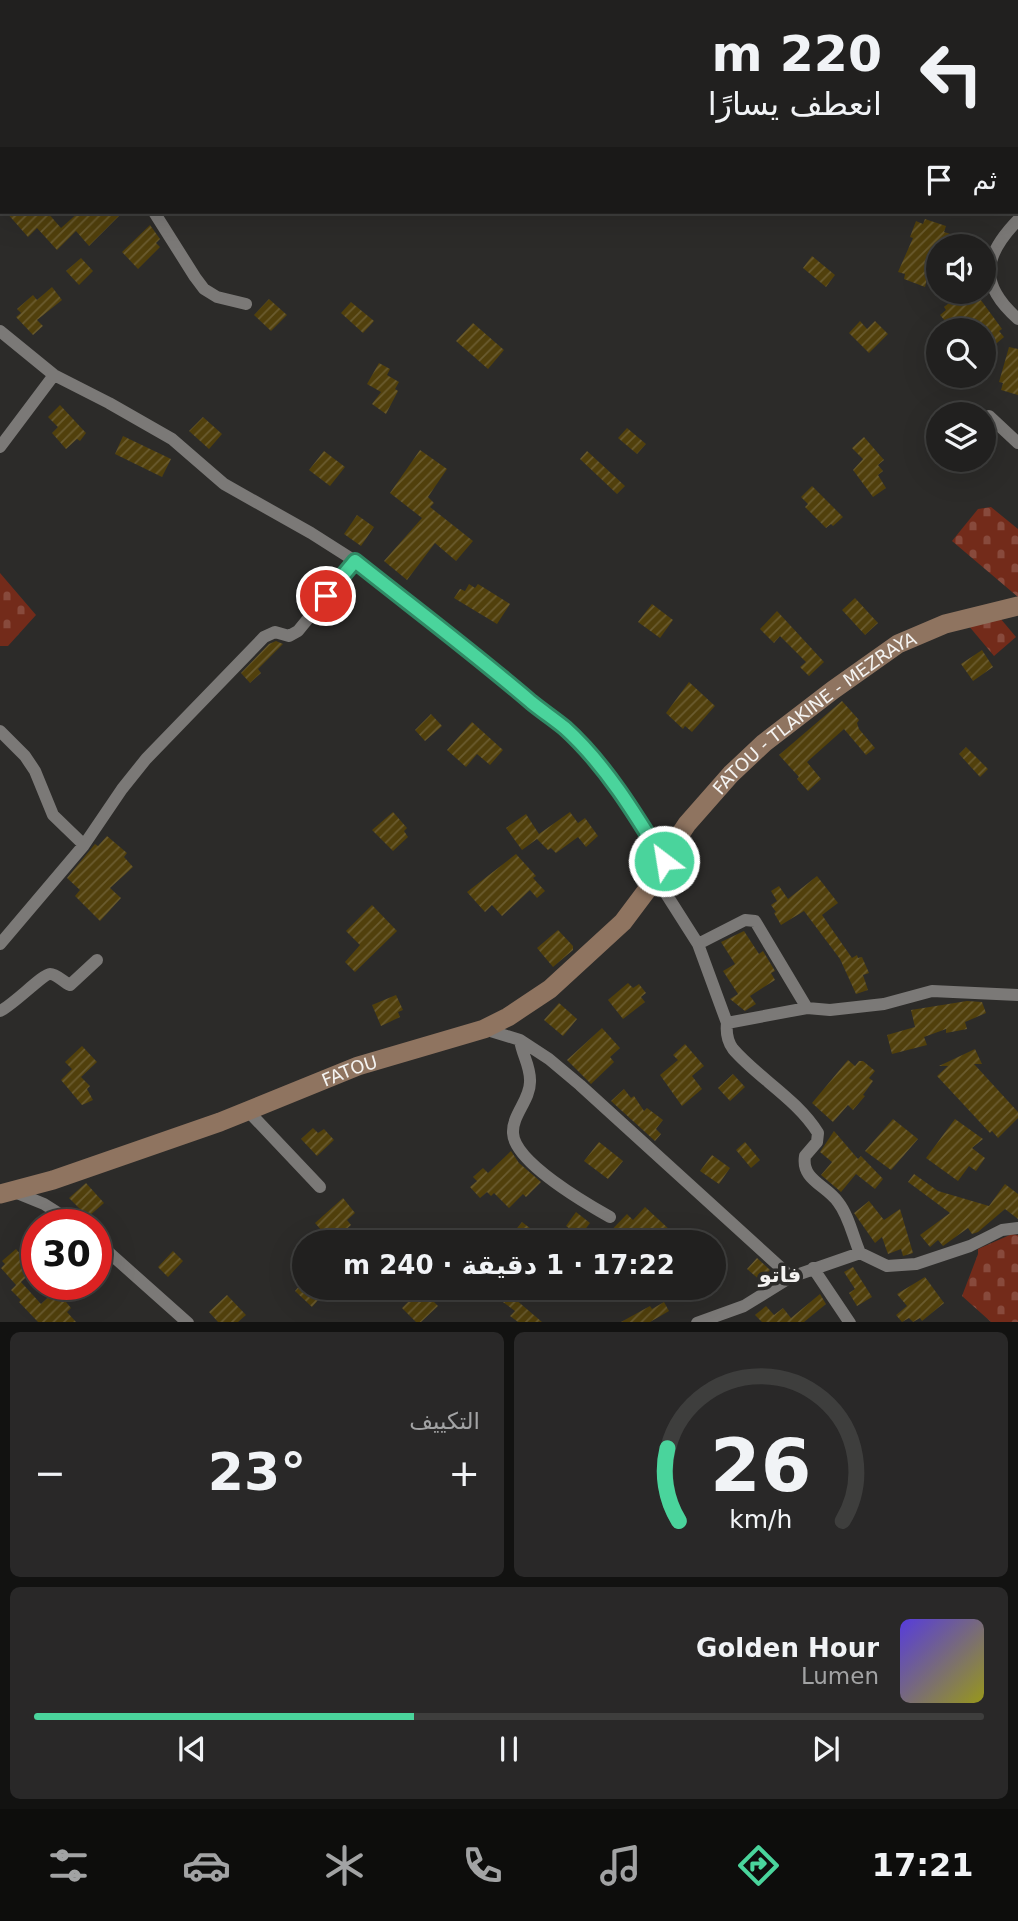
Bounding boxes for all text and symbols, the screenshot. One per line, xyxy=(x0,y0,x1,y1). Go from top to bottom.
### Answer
text: 220 m xyxy=(712,26,882,83)
icon: left xyxy=(906,28,997,119)
text: انعطف يسارًا xyxy=(708,85,882,123)
icon: arrive xyxy=(920,161,958,199)
text: ثم xyxy=(972,165,997,195)
map controls xyxy=(926,234,996,472)
button: sound xyxy=(926,234,996,304)
button: search xyxy=(926,318,996,388)
button: layers xyxy=(926,402,996,472)
pin xyxy=(296,566,356,626)
icon: arrive xyxy=(307,577,345,615)
street label: FATOU - TLAKINE - MEZRAYA xyxy=(708,627,920,798)
position arrow xyxy=(627,824,701,898)
street label: FATOU xyxy=(318,1050,380,1090)
speed limit sign: 30 xyxy=(21,1209,112,1300)
text: 17:22 · 1 دقيقة · 240 m xyxy=(343,1250,675,1280)
district label: فاتو xyxy=(758,1263,801,1287)
text: التكييف xyxy=(409,1408,480,1434)
text: 26 xyxy=(710,1423,812,1508)
text: 23° xyxy=(208,1442,306,1502)
text: − xyxy=(34,1451,66,1495)
text: + xyxy=(448,1451,480,1495)
text: km/h xyxy=(729,1504,793,1533)
text: Golden Hour xyxy=(696,1633,879,1663)
text: Lumen xyxy=(801,1663,879,1689)
icon: previous xyxy=(173,1730,211,1768)
icon: pause xyxy=(490,1730,528,1768)
icon: next xyxy=(807,1730,845,1768)
icon: filters xyxy=(44,1841,93,1890)
icon: car xyxy=(182,1841,231,1890)
icon: climate xyxy=(320,1841,369,1890)
icon: phone xyxy=(458,1841,507,1890)
icon: music xyxy=(596,1841,645,1890)
icon: directions xyxy=(734,1841,783,1890)
text: 17:21 xyxy=(872,1846,974,1884)

